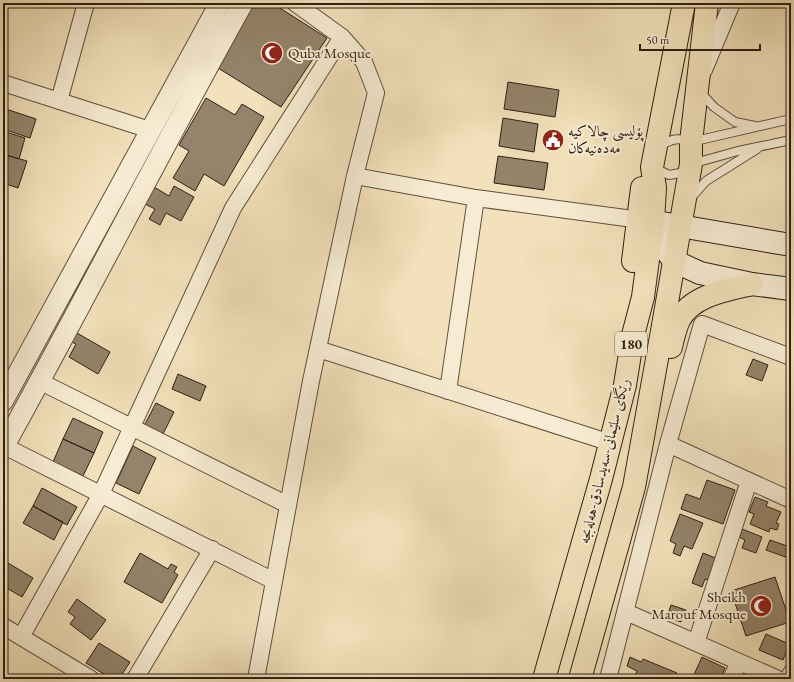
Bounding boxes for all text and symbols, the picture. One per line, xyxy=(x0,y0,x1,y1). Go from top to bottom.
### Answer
scale bar xyxy=(640,26,760,52)
text: 50 m xyxy=(646,32,670,48)
mosque icon: Quba Mosque xyxy=(259,40,285,66)
place label: Quba Mosque xyxy=(288,43,371,62)
place label: پۆلیسی چالاکیە مەدەنیەکان xyxy=(568,121,644,157)
public building icon: پۆلیسی چالاکیە مەدەنیەکان xyxy=(540,127,566,153)
road number: 180 xyxy=(615,332,647,356)
street label: رێگای سلێمانی-سەیدسادق-هەلەبجە xyxy=(574,376,634,546)
place label: Sheikh Marouf Mosque xyxy=(652,587,746,623)
mosque icon: Sheikh Marouf Mosque xyxy=(748,593,774,619)

